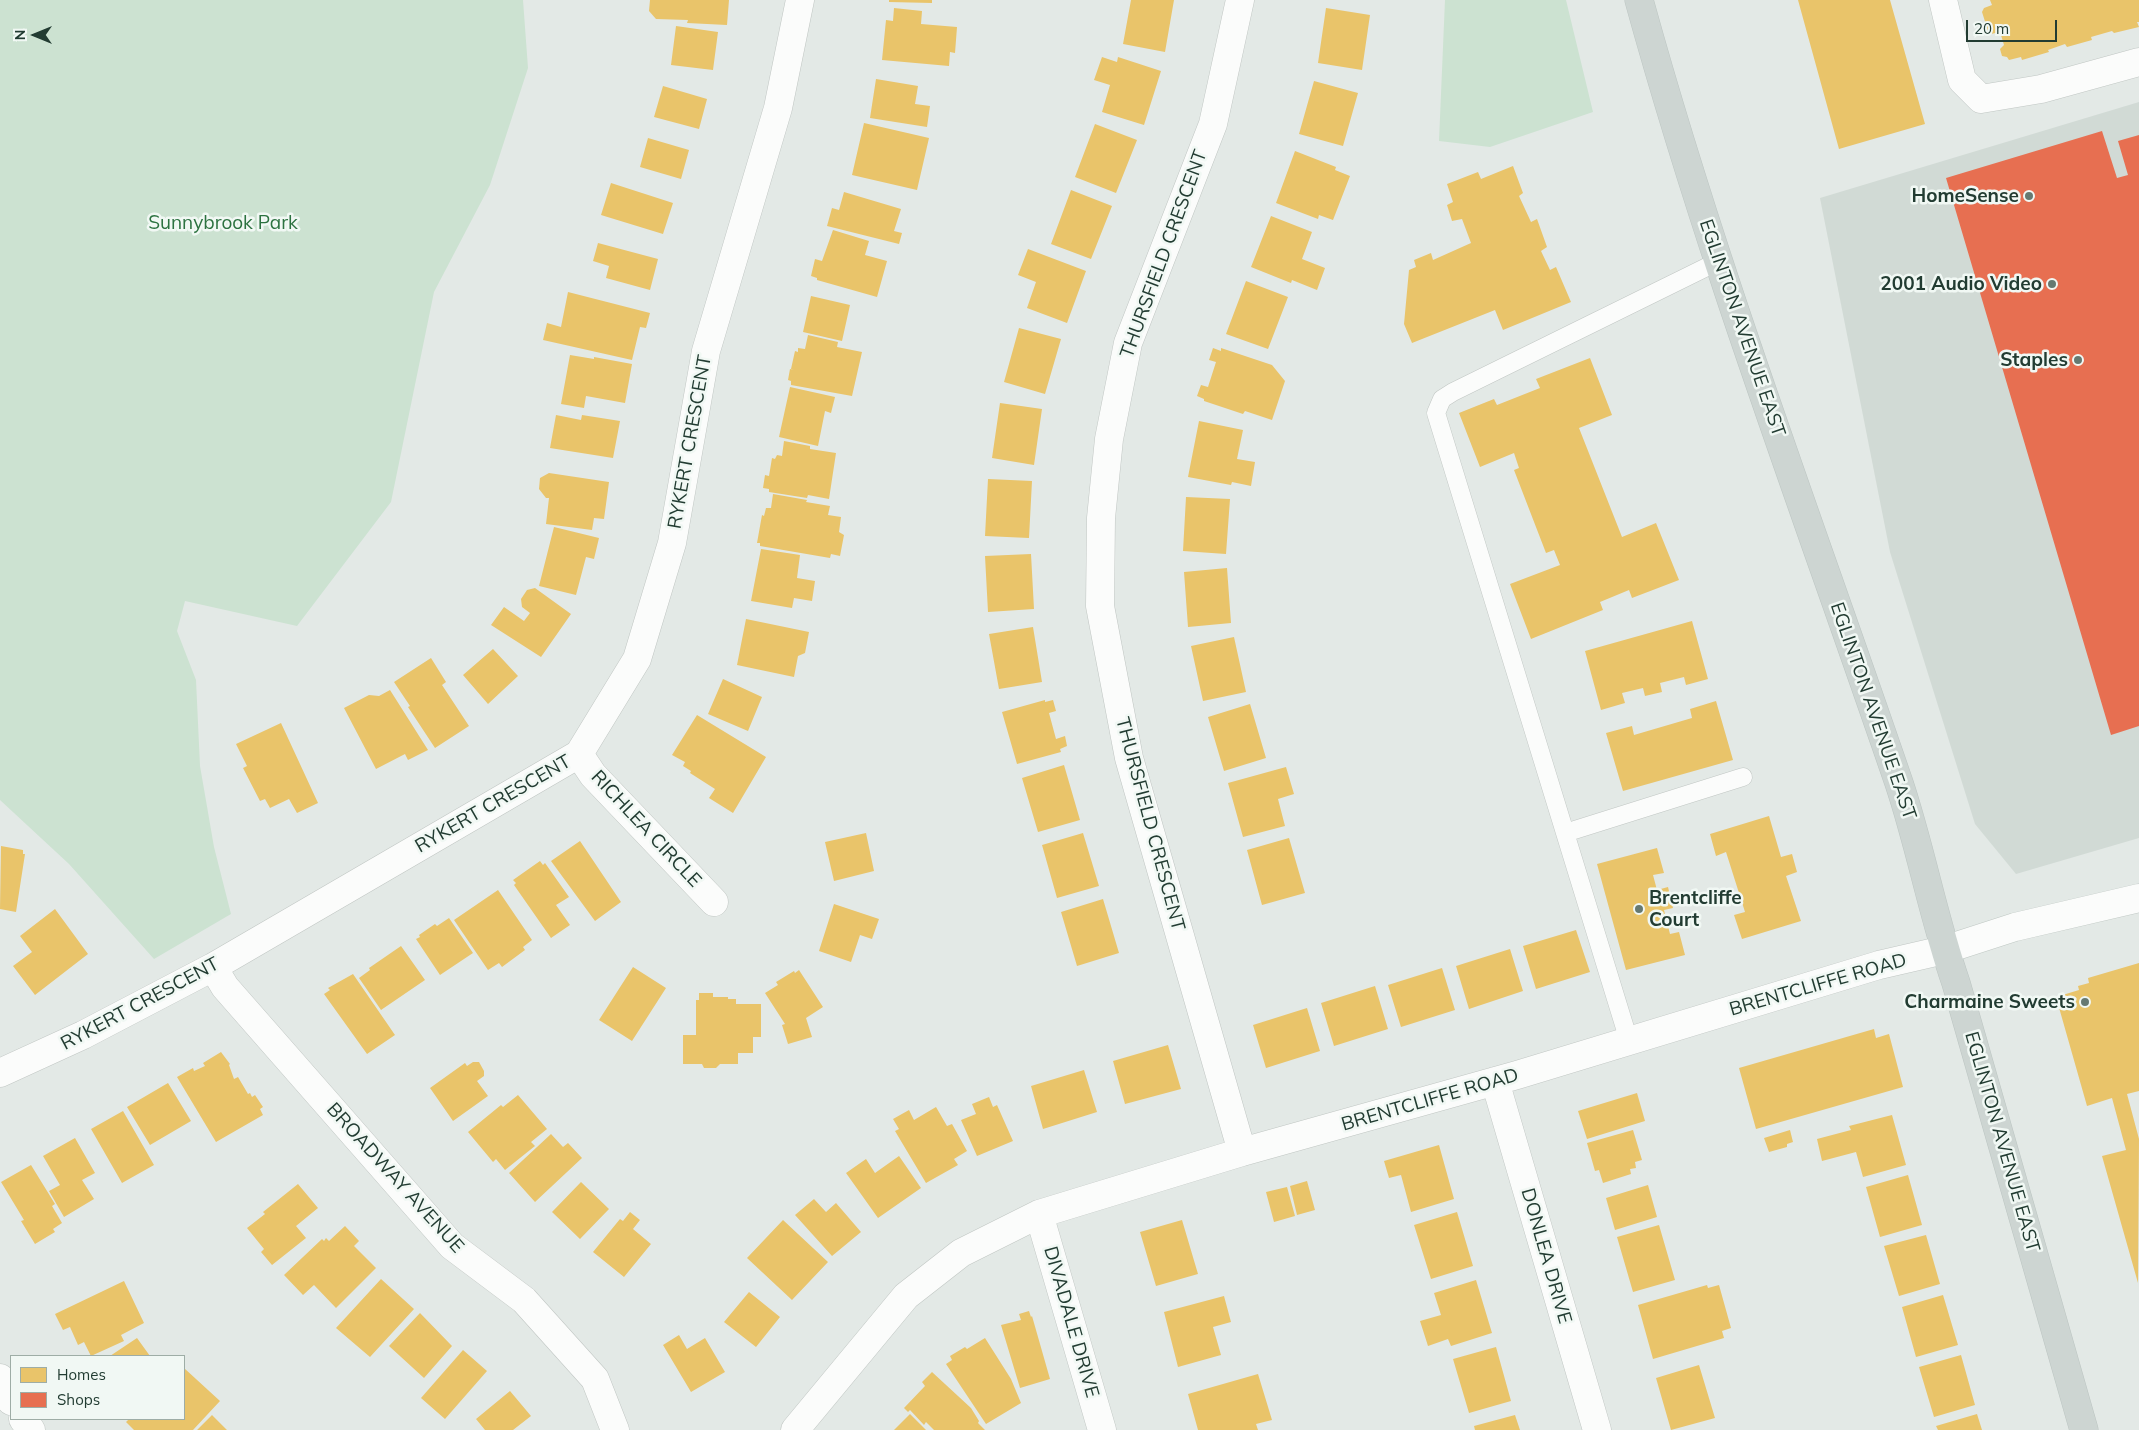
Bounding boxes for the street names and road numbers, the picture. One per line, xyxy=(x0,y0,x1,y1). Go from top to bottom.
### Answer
street label: THURSFIELD CRESCENT xyxy=(1116,147,1212,361)
street label: EGLINTON AVENUE EAST xyxy=(1694,216,1790,440)
street label: RYKERT CRESCENT xyxy=(663,353,717,531)
street label: EGLINTON AVENUE EAST xyxy=(1825,599,1921,823)
street label: THURSFIELD CRESCENT xyxy=(1111,715,1189,933)
street label: RYKERT CRESCENT xyxy=(411,750,575,858)
street label: RICHLEA CIRCLE xyxy=(586,766,706,892)
street label: BRENTCLIFFE ROAD xyxy=(1727,949,1909,1021)
street label: RYKERT CRESCENT xyxy=(57,953,223,1055)
street label: EGLINTON AVENUE EAST xyxy=(1960,1029,2044,1255)
street label: BRENTCLIFFE ROAD xyxy=(1339,1064,1521,1136)
street label: BROADWAY AVENUE xyxy=(322,1098,468,1258)
street label: DONLEA DRIVE xyxy=(1516,1186,1576,1326)
street label: DIVADALE DRIVE xyxy=(1038,1244,1104,1400)

